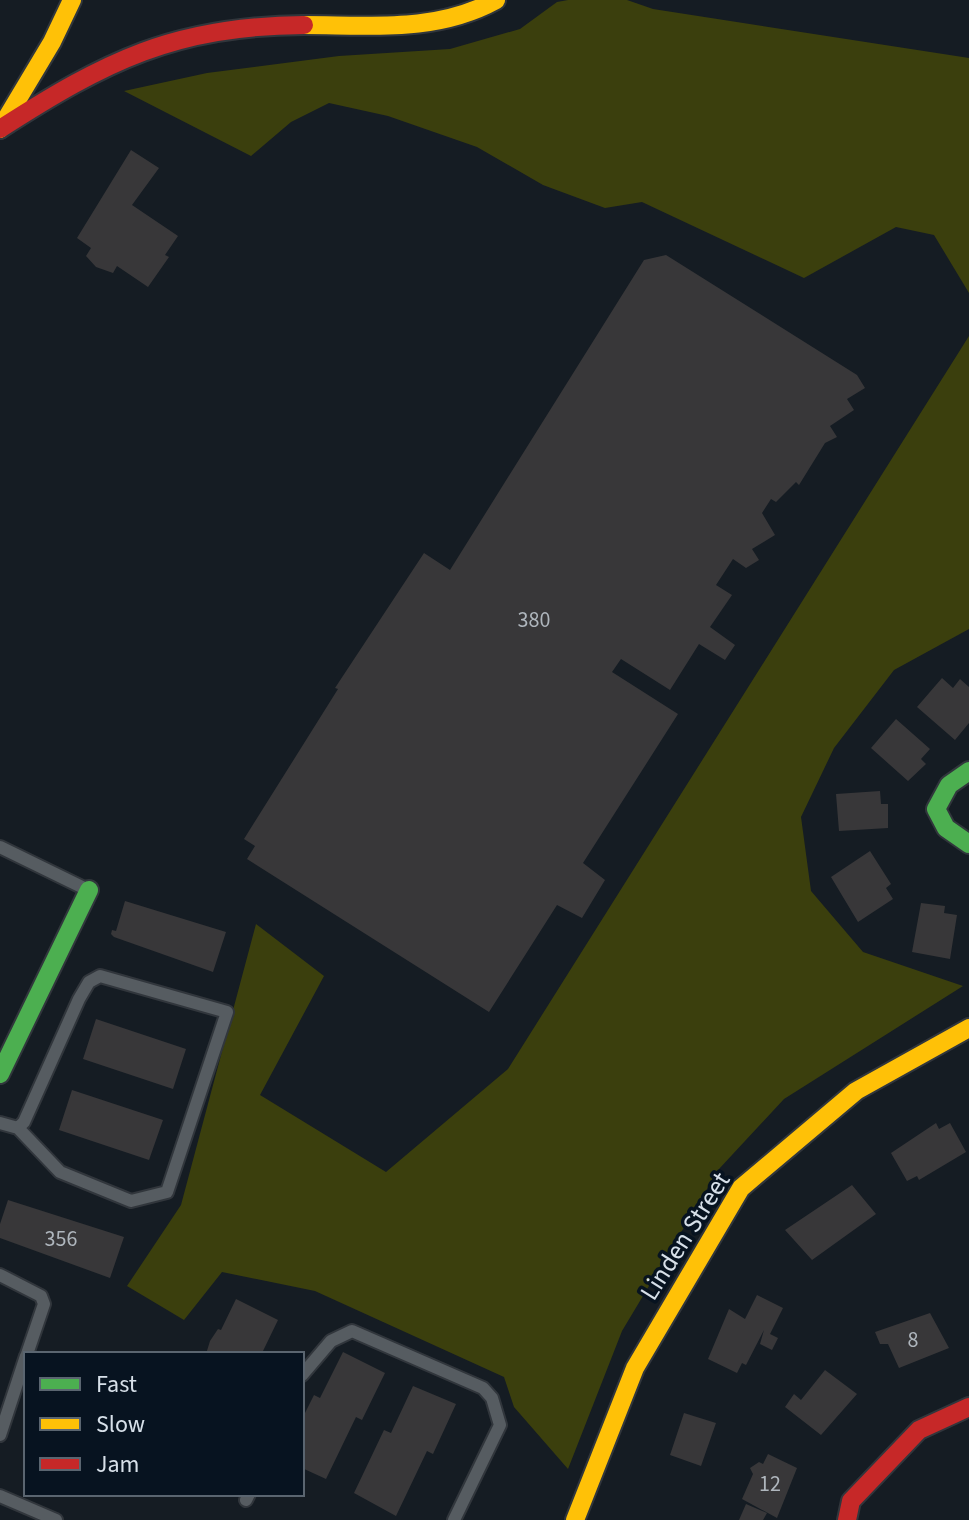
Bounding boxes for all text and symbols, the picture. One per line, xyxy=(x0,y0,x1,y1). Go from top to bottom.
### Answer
house number: 380 xyxy=(518,604,550,636)
street label: Linden Street xyxy=(631,1164,739,1307)
house number: 356 xyxy=(45,1223,77,1255)
house number: 8 xyxy=(908,1324,919,1356)
legend xyxy=(24,1352,304,1496)
text: Fast xyxy=(96,1367,137,1402)
text: Slow xyxy=(96,1407,145,1442)
text: Jam xyxy=(96,1447,140,1482)
house number: 12 xyxy=(759,1468,781,1500)

